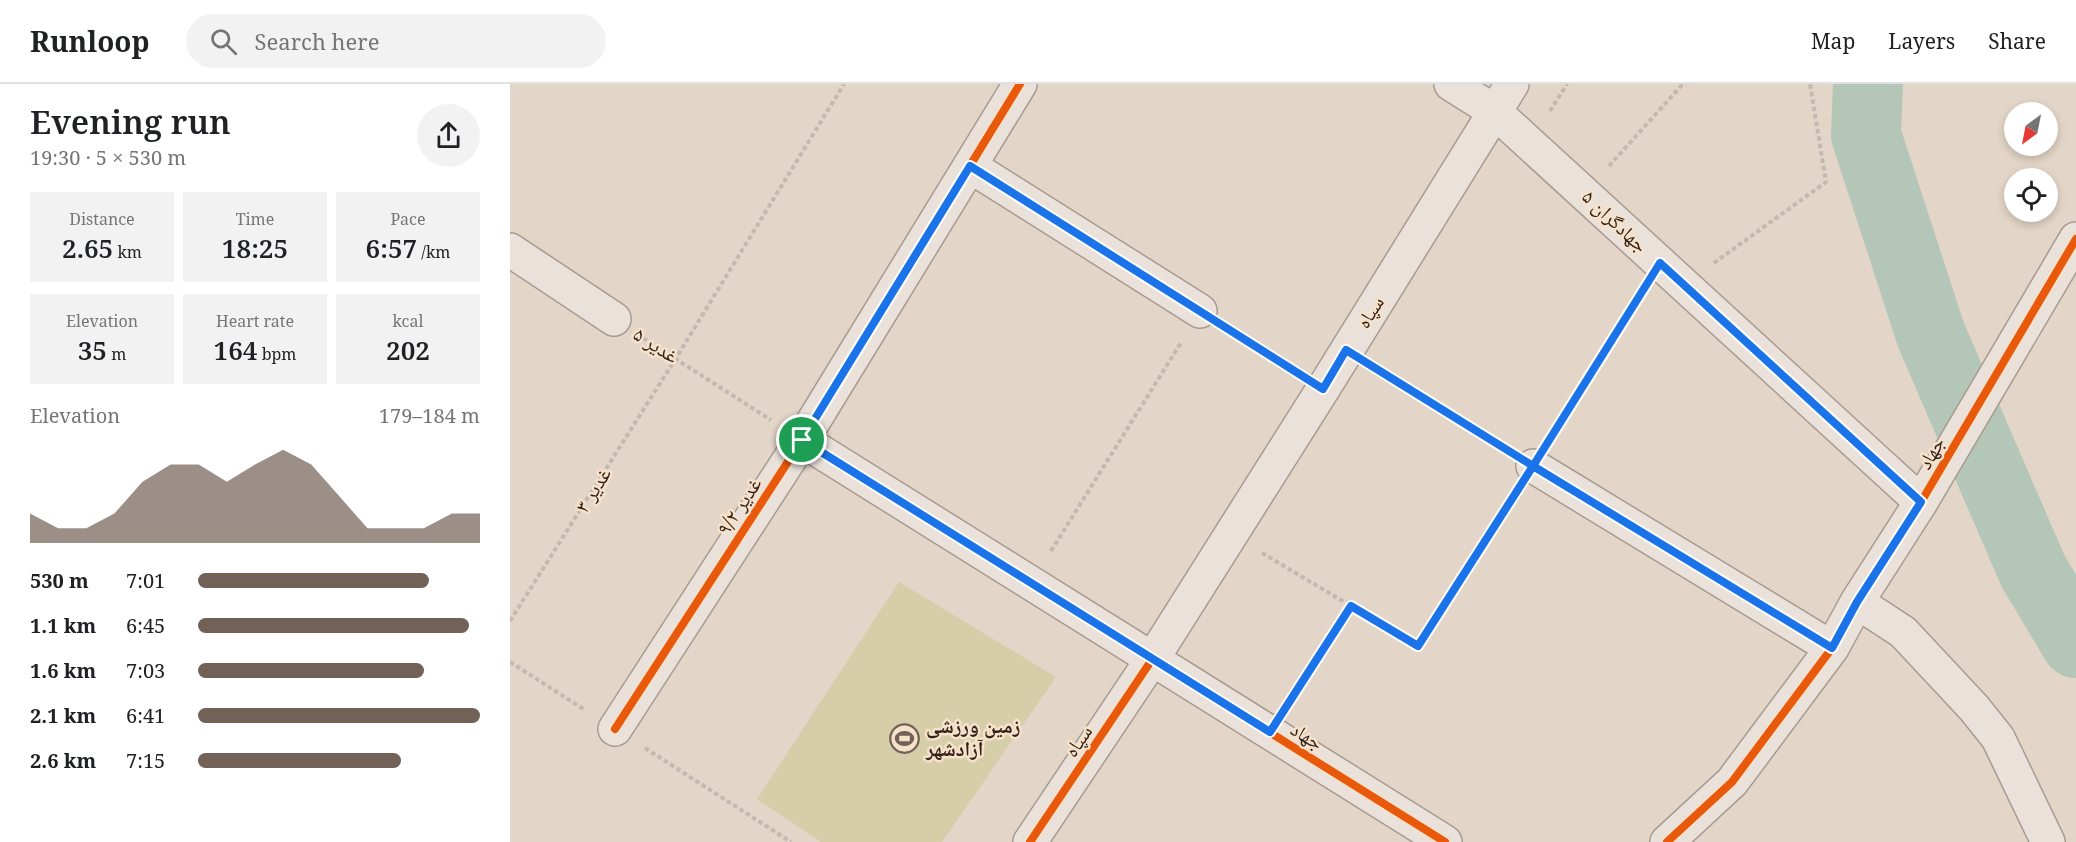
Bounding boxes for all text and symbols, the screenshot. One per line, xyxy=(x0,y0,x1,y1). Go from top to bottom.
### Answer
search box xyxy=(186,14,606,68)
text: Runloop xyxy=(30,22,150,60)
icon: search xyxy=(207,25,240,58)
text: Search here xyxy=(255,26,379,56)
text: Map xyxy=(1811,27,1855,55)
text: Layers xyxy=(1888,27,1955,55)
text: Share xyxy=(1988,27,2046,55)
text: Evening run xyxy=(30,99,231,144)
north arrow xyxy=(2004,102,2058,156)
map controls xyxy=(2004,102,2058,222)
button: share xyxy=(417,104,480,167)
text: 19:30 · 5 × 530 m xyxy=(30,144,186,171)
button: locate xyxy=(2004,168,2058,222)
street label: جهادگران ۵ xyxy=(1577,183,1654,258)
text: Distance xyxy=(69,208,135,230)
text: Time xyxy=(236,208,274,230)
text: Pace xyxy=(390,208,426,230)
text: 2.65 xyxy=(62,230,113,266)
text: 18:25 xyxy=(222,230,288,266)
text: 6:57 xyxy=(366,230,417,266)
text: km xyxy=(113,241,142,263)
text: /km xyxy=(417,241,450,263)
street label: سپاه xyxy=(1349,290,1390,333)
text: Elevation xyxy=(66,310,138,332)
text: Heart rate xyxy=(216,310,294,332)
text: kcal xyxy=(393,310,423,332)
street label: غدیر ۵ xyxy=(628,320,684,369)
text: 35 xyxy=(78,332,107,368)
text: 164 xyxy=(214,332,257,368)
text: 202 xyxy=(386,332,430,368)
text: m xyxy=(107,343,126,365)
text: bpm xyxy=(257,343,296,365)
text: Elevation xyxy=(30,402,120,429)
text: 179–184 m xyxy=(379,402,480,429)
pin xyxy=(776,414,827,465)
icon: arrive xyxy=(785,423,818,456)
street label: جهاد xyxy=(1910,431,1951,474)
street label: غدیر ۳ xyxy=(568,462,617,518)
street label: غدیر ۹/۲ xyxy=(710,472,767,540)
text: 530 m xyxy=(30,567,89,594)
text: 7:01 xyxy=(126,567,165,594)
text: 1.1 km xyxy=(30,612,96,639)
text: 6:45 xyxy=(126,612,165,639)
text: 1.6 km xyxy=(30,657,96,684)
text: 7:03 xyxy=(126,657,165,684)
text: 2.1 km xyxy=(30,702,96,729)
text: 6:41 xyxy=(126,702,165,729)
place label: زمین ورزشی آزادشهر xyxy=(925,712,1020,762)
street label: جهاد xyxy=(1286,715,1329,756)
street label: سپاه xyxy=(1057,719,1098,762)
sports icon: زمین ورزشی آزادشهر xyxy=(889,722,921,754)
text: 2.6 km xyxy=(30,747,96,774)
text: 7:15 xyxy=(126,747,165,774)

